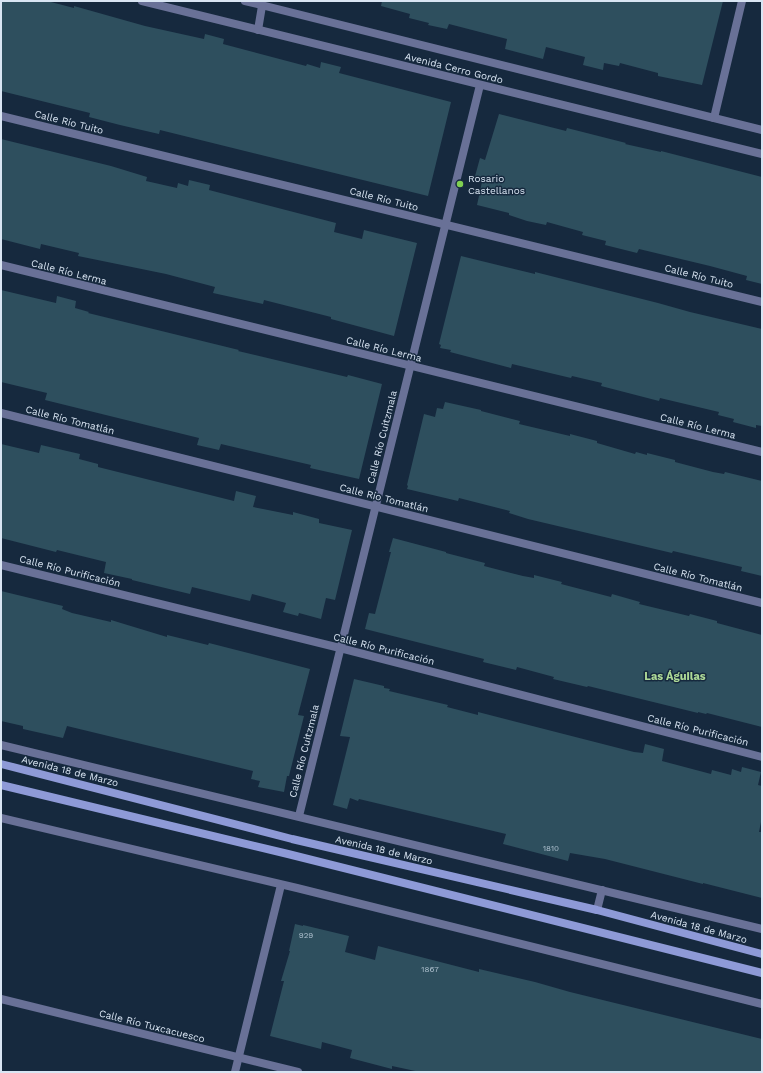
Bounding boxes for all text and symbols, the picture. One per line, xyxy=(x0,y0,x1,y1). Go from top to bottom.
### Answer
street label: Avenida Cerro Gordo xyxy=(404,50,504,86)
street label: Calle Río Tuito xyxy=(33,108,105,136)
place label: Rosario Castellanos xyxy=(468,173,525,196)
marker: Rosario Castellanos xyxy=(455,179,465,189)
street label: Calle Río Tuito xyxy=(348,185,420,213)
street label: Calle Río Lerma xyxy=(30,257,108,287)
street label: Calle Río Tuito xyxy=(663,262,735,290)
street label: Calle Río Lerma xyxy=(345,334,423,364)
street label: Calle Río Cuitzmala xyxy=(365,389,399,485)
street label: Calle Río Tomatlán xyxy=(24,404,116,436)
street label: Calle Río Lerma xyxy=(659,411,737,441)
street label: Calle Río Tomatlán xyxy=(338,482,430,514)
street label: Calle Río Purificación xyxy=(18,553,122,589)
street label: Calle Río Tomatlán xyxy=(652,561,744,593)
street label: Calle Río Purificación xyxy=(332,631,436,667)
district label: Las Águilas xyxy=(644,670,706,683)
street label: Calle Río Cuitzmala xyxy=(287,703,321,799)
street label: Calle Río Purificación xyxy=(646,712,750,748)
street label: Avenida 18 de Marzo xyxy=(20,754,120,788)
street label: Avenida 18 de Marzo xyxy=(334,833,434,867)
house number: 1810 xyxy=(543,844,559,853)
street label: Avenida 18 de Marzo xyxy=(650,909,748,945)
house number: 929 xyxy=(299,931,313,940)
house number: 1867 xyxy=(421,965,439,974)
street label: Calle Río Tuxcacuesco xyxy=(98,1008,206,1044)

